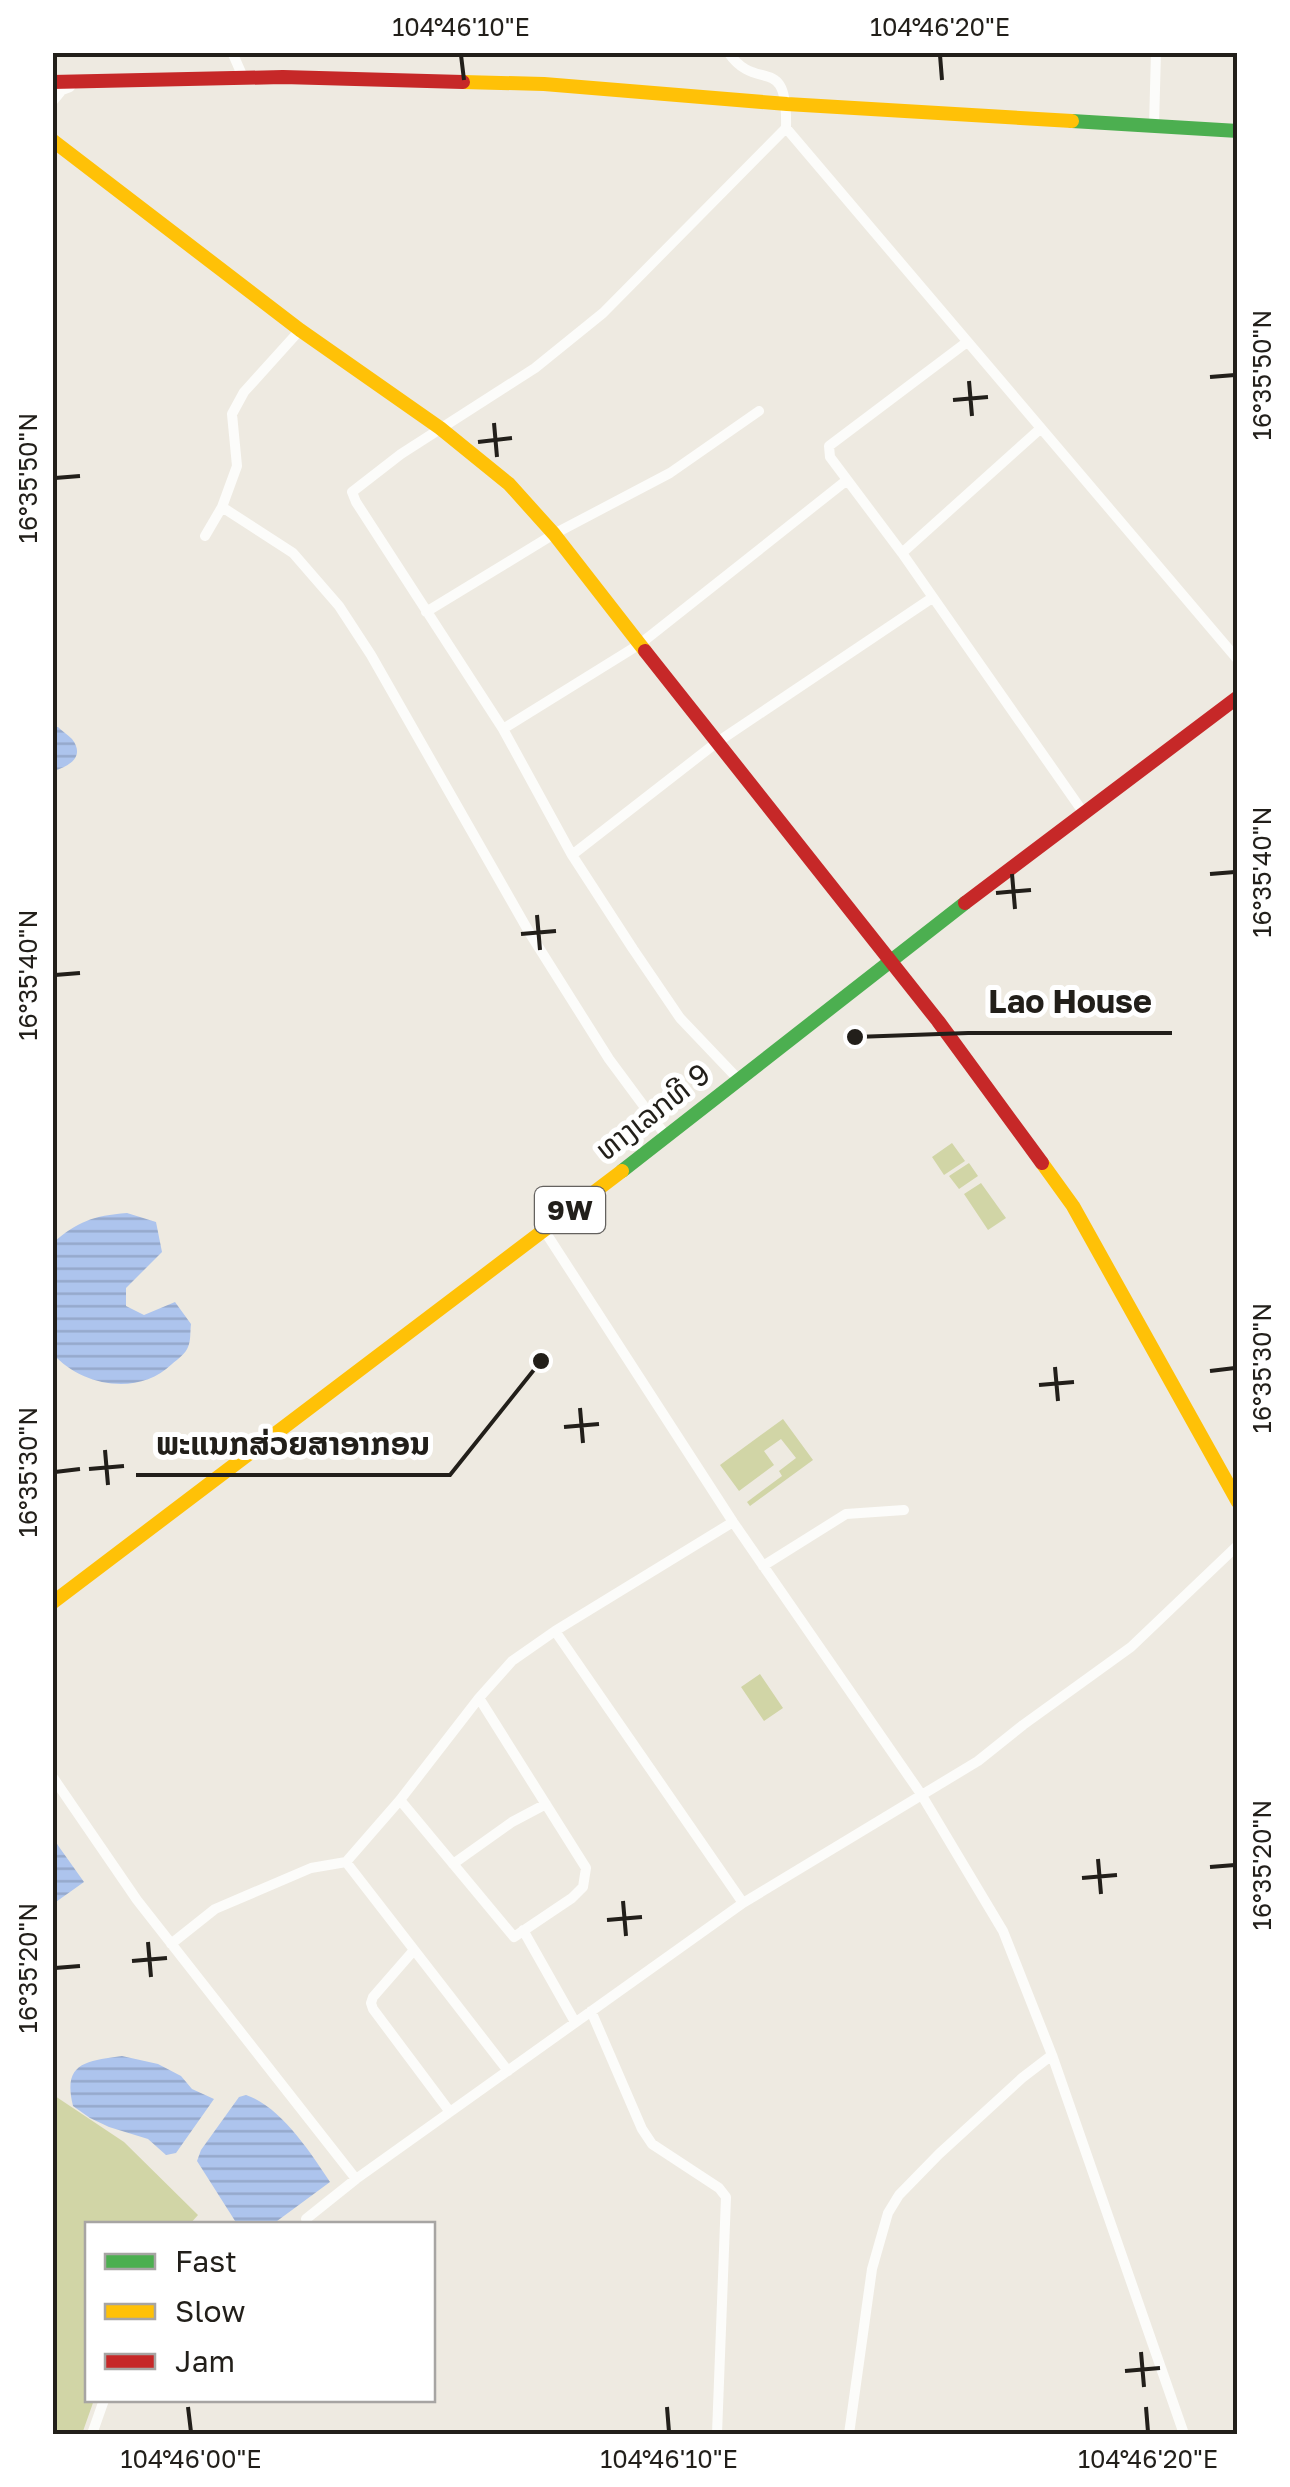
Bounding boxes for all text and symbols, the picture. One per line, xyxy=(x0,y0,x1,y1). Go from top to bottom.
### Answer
text: 104°46'10"E xyxy=(392,11,530,42)
text: 104°46'20"E xyxy=(870,11,1010,42)
text: 16°35'50"N xyxy=(1246,310,1277,440)
text: 16°35'50"N xyxy=(12,413,43,543)
text: 16°35'40"N xyxy=(1246,806,1277,938)
text: 16°35'40"N xyxy=(12,909,43,1041)
callout: Lao House xyxy=(968,971,1172,1033)
text: Lao House xyxy=(988,982,1152,1020)
street label: ທາງເລກທີ 9 xyxy=(588,1055,717,1167)
road number: 9W xyxy=(535,1187,605,1233)
text: 16°35'30"N xyxy=(1246,1303,1277,1433)
text: 16°35'30"N xyxy=(12,1407,43,1537)
callout: ພະແນກສ່ວຍສາອາກອນ xyxy=(136,1413,450,1475)
text: ພະແນກສ່ວຍສາອາກອນ xyxy=(156,1424,430,1462)
text: 16°35'20"N xyxy=(1246,1800,1277,1930)
text: 16°35'20"N xyxy=(12,1903,43,2033)
legend xyxy=(85,2222,435,2402)
text: Fast xyxy=(175,2243,237,2279)
text: Slow xyxy=(175,2293,246,2329)
text: Jam xyxy=(175,2343,235,2379)
text: 104°46'00"E xyxy=(120,2443,262,2474)
text: 104°46'10"E xyxy=(600,2443,738,2474)
text: 104°46'20"E xyxy=(1078,2443,1218,2474)

